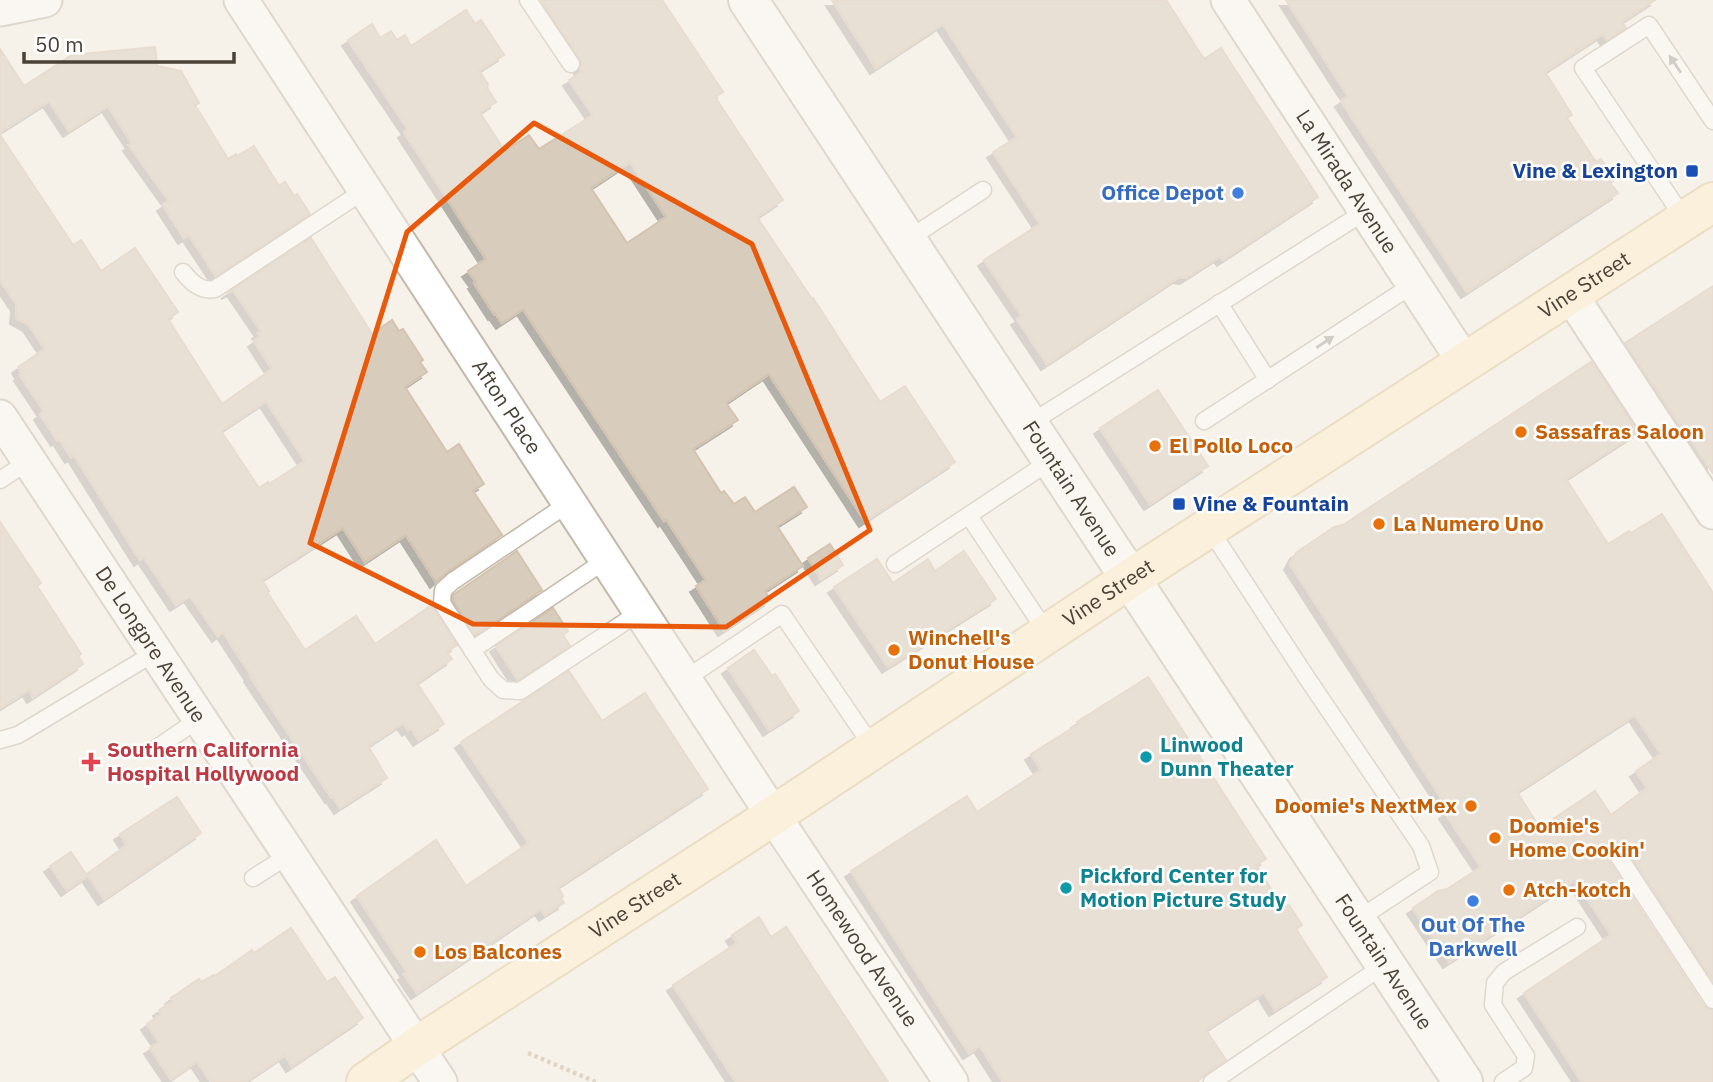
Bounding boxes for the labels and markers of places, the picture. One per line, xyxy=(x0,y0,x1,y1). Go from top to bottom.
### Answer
place label: Vine & Lexington xyxy=(1512,156,1678,184)
marker: Vine & Lexington xyxy=(1684,163,1700,179)
place label: Office Depot xyxy=(1101,178,1224,206)
marker: Office Depot xyxy=(1230,185,1246,201)
place label: Sassafras Saloon xyxy=(1535,417,1704,445)
marker: Sassafras Saloon xyxy=(1513,424,1529,440)
place label: El Pollo Loco xyxy=(1169,431,1293,459)
marker: El Pollo Loco xyxy=(1147,438,1163,454)
place label: Vine & Fountain xyxy=(1193,489,1349,517)
marker: Vine & Fountain xyxy=(1171,496,1187,512)
place label: La Numero Uno xyxy=(1393,509,1544,537)
marker: La Numero Uno xyxy=(1371,516,1387,532)
place label: Winchell's Donut House xyxy=(908,623,1035,675)
marker: Winchell's Donut House xyxy=(886,642,902,658)
place label: Linwood Dunn Theater xyxy=(1160,730,1294,782)
place label: Southern California Hospital Hollywood xyxy=(107,735,299,787)
marker: Linwood Dunn Theater xyxy=(1138,749,1154,765)
marker: Southern California Hospital Hollywood xyxy=(81,752,101,772)
place label: Doomie's NextMex xyxy=(1274,791,1457,819)
marker: Doomie's NextMex xyxy=(1463,798,1479,814)
place label: Doomie's Home Cookin' xyxy=(1509,811,1645,863)
marker: Doomie's Home Cookin' xyxy=(1487,830,1503,846)
place label: Pickford Center for Motion Picture Study xyxy=(1080,861,1287,913)
place label: Atch-kotch xyxy=(1523,875,1631,903)
marker: Pickford Center for Motion Picture Study xyxy=(1058,880,1074,896)
marker: Atch-kotch xyxy=(1501,882,1517,898)
marker: Out Of The Darkwell xyxy=(1465,893,1481,909)
place label: Out Of The Darkwell xyxy=(1421,910,1526,962)
place label: Los Balcones xyxy=(434,937,562,965)
marker: Los Balcones xyxy=(412,944,428,960)

